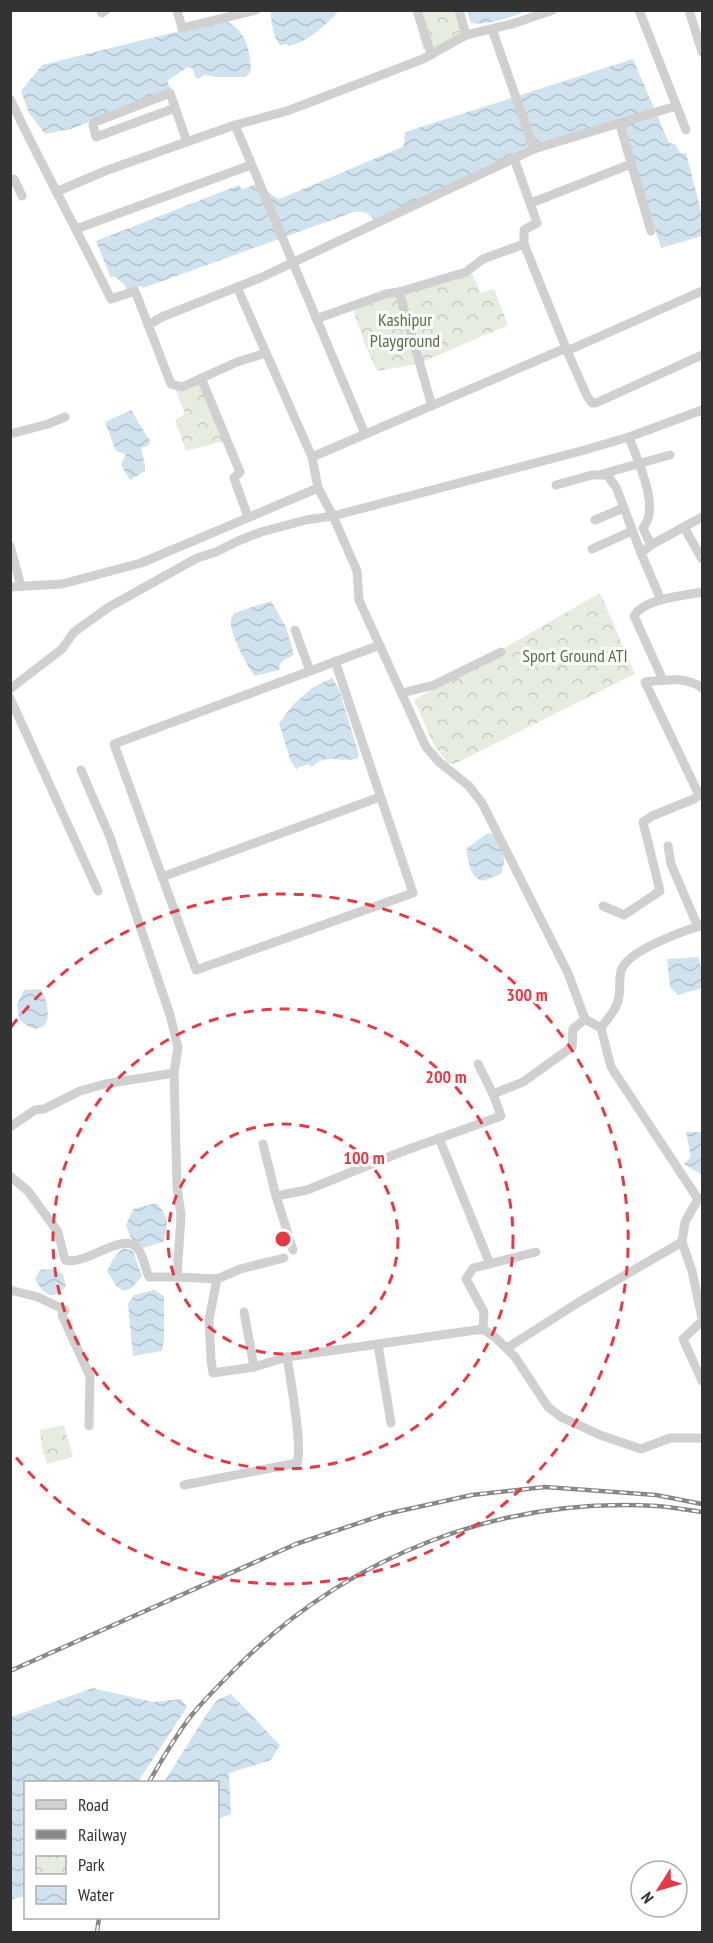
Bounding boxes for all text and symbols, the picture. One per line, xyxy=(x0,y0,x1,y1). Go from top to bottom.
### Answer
park label: Kashipur Playground xyxy=(370,308,440,352)
park label: Sport Ground ATI xyxy=(522,644,628,667)
text: 300 m xyxy=(506,983,548,1006)
text: 200 m xyxy=(425,1065,467,1088)
text: 100 m xyxy=(343,1146,385,1169)
centre of rings xyxy=(273,1229,293,1249)
legend xyxy=(24,1781,219,1919)
text: Road xyxy=(78,1793,109,1816)
text: Railway xyxy=(78,1823,127,1846)
text: Park xyxy=(78,1853,105,1876)
north arrow xyxy=(629,1859,689,1919)
text: Water xyxy=(78,1883,114,1906)
text: N xyxy=(636,1889,658,1907)

